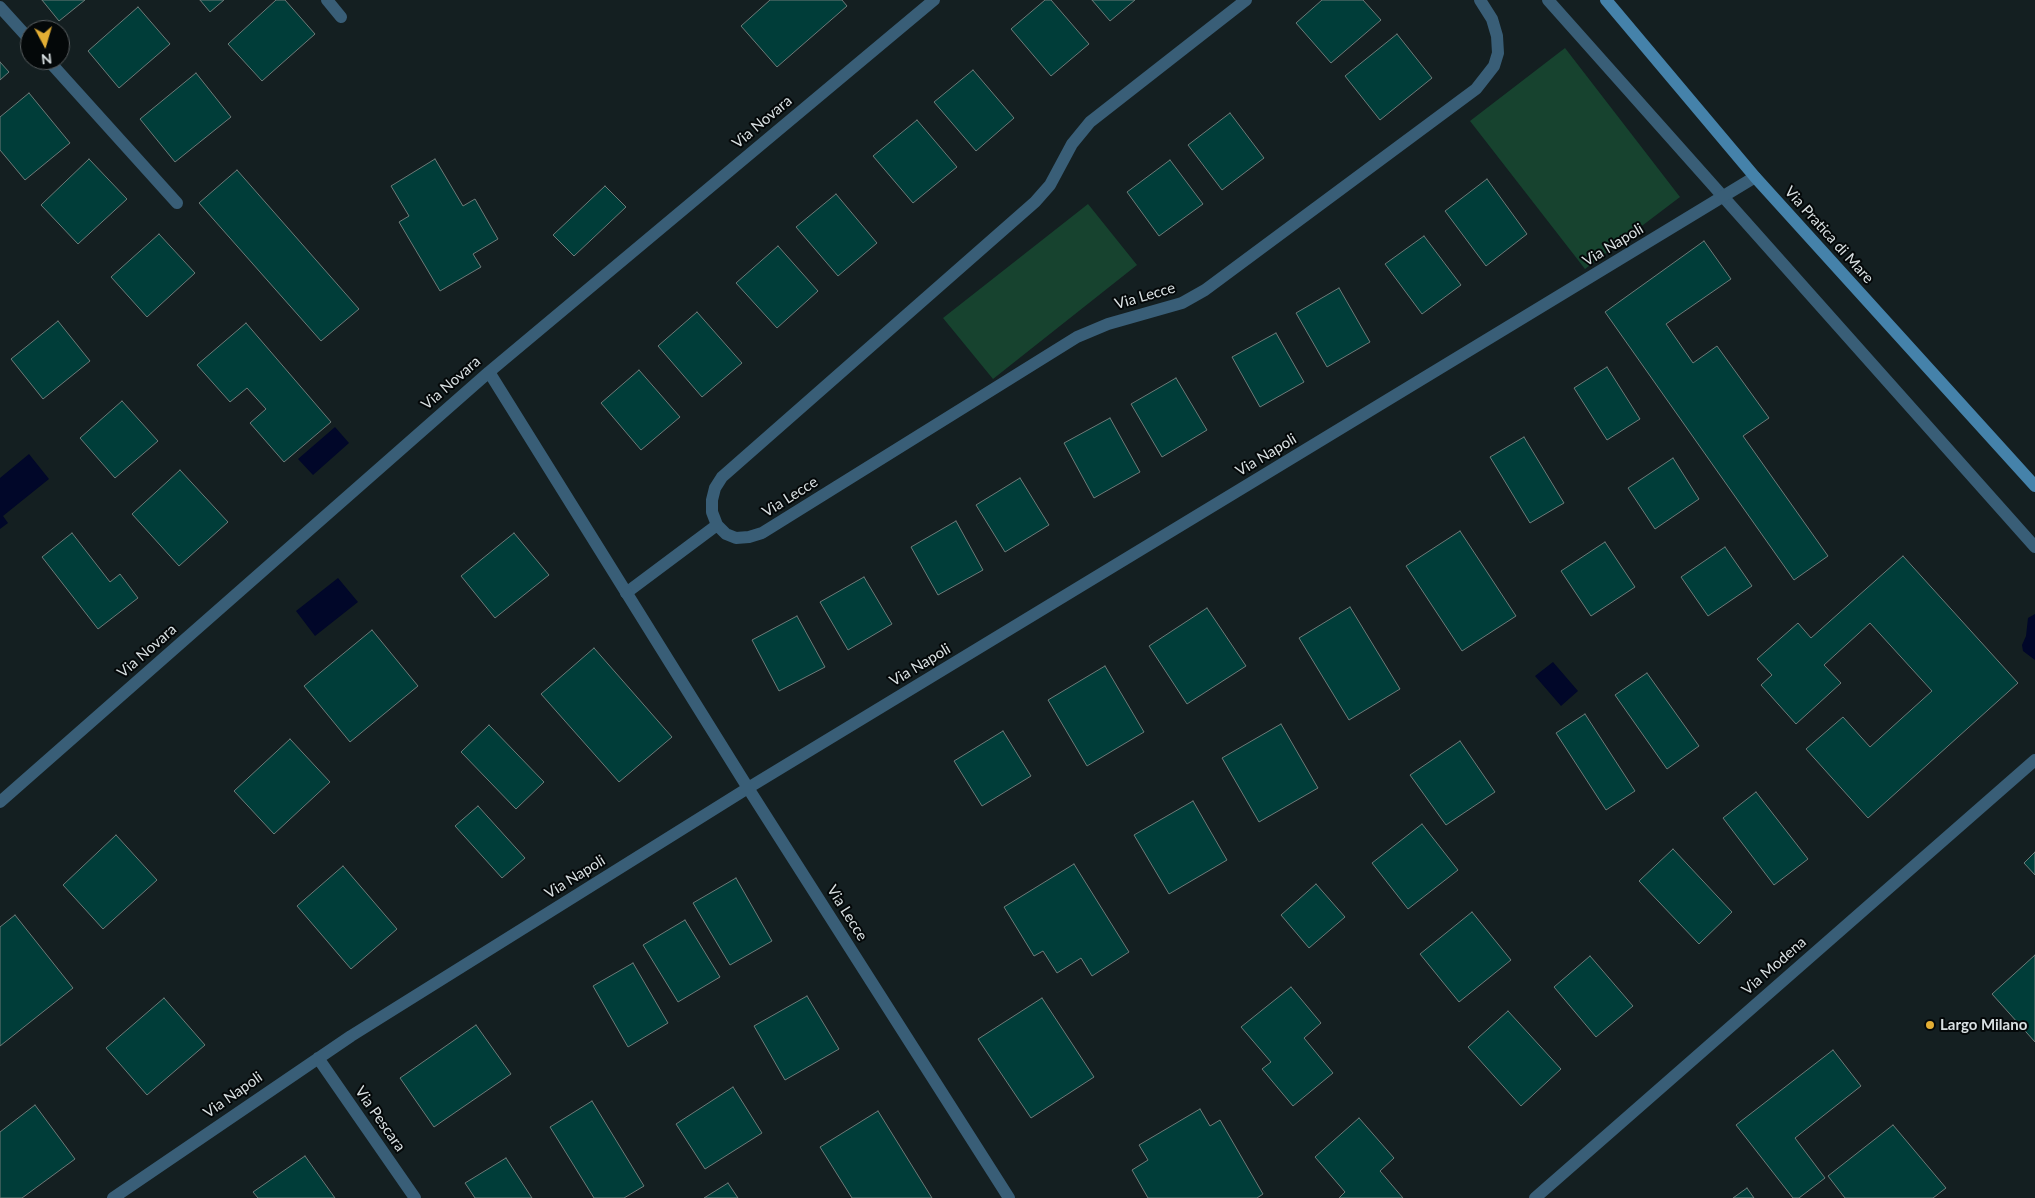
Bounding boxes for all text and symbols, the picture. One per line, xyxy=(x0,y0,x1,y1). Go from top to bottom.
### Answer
north arrow xyxy=(20,20,70,70)
text: N xyxy=(40,50,53,68)
street label: Via Novara xyxy=(728,92,796,152)
street label: Via Pratica di Mare xyxy=(1781,183,1877,287)
street label: Via Napoli xyxy=(1579,220,1647,270)
street label: Via Lecce xyxy=(1113,279,1177,313)
street label: Via Novara xyxy=(418,352,484,414)
street label: Via Napoli xyxy=(1232,430,1300,480)
street label: Via Lecce xyxy=(759,473,821,521)
street label: Via Novara xyxy=(114,620,180,682)
street label: Via Napoli xyxy=(886,640,954,690)
street label: Via Napoli xyxy=(541,851,609,903)
street label: Via Lecce xyxy=(823,882,871,944)
street label: Via Modena xyxy=(1738,933,1810,999)
place label: Largo Milano xyxy=(1940,1016,2027,1034)
marker: Largo Milano xyxy=(1924,1019,1936,1031)
street label: Via Napoli xyxy=(200,1068,266,1122)
street label: Via Pescara xyxy=(351,1083,409,1155)

